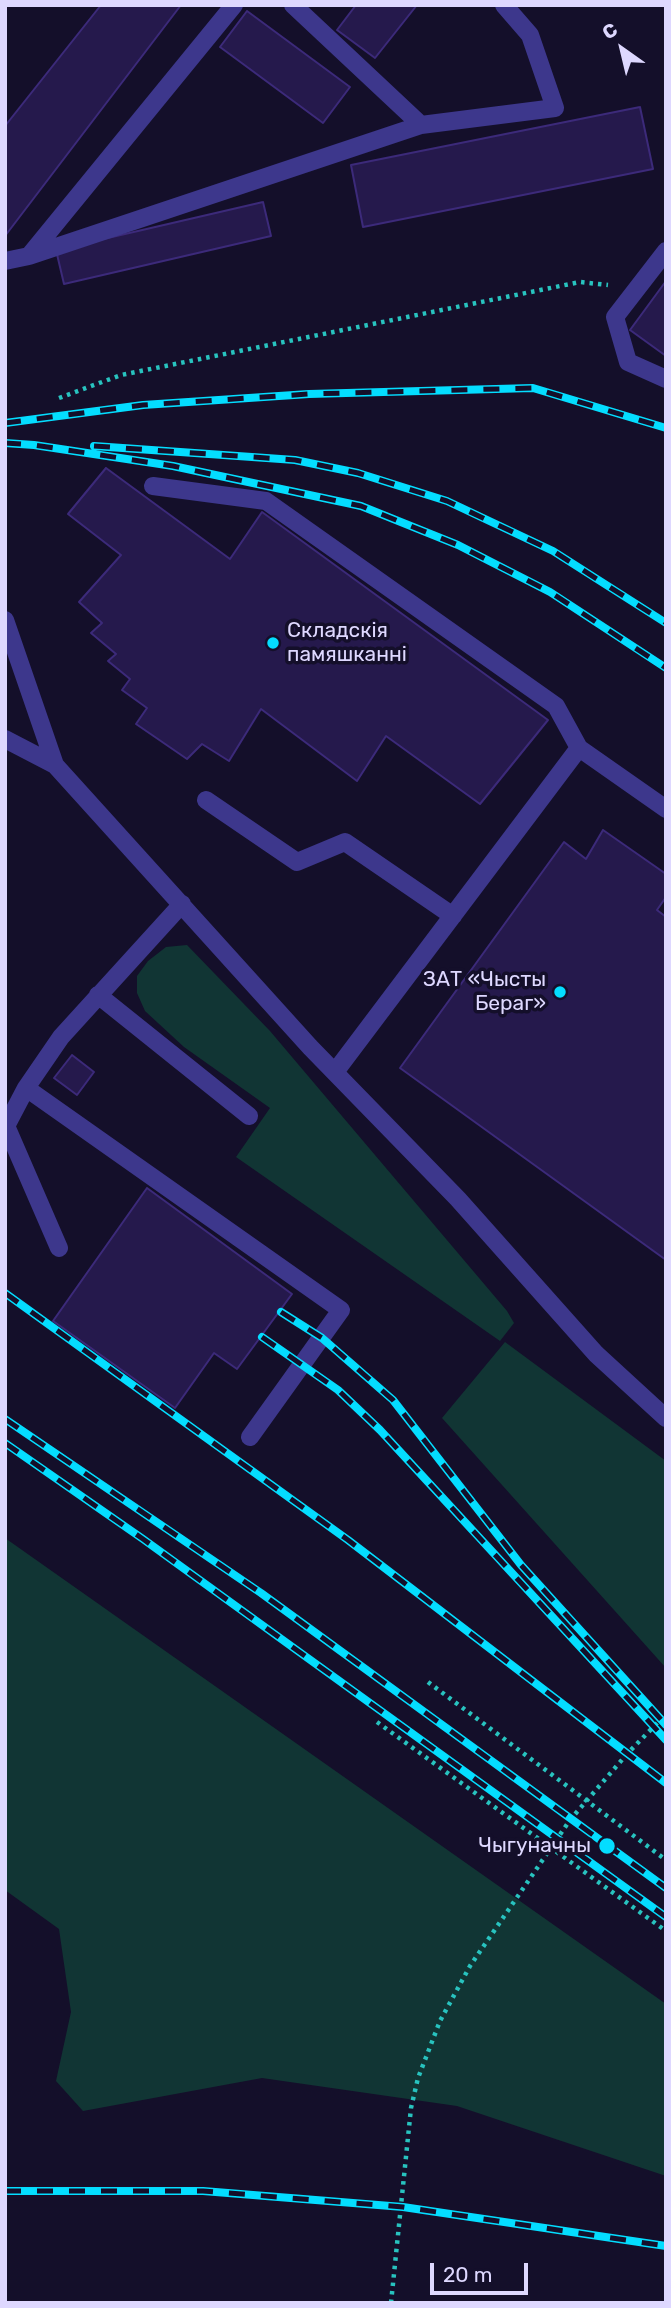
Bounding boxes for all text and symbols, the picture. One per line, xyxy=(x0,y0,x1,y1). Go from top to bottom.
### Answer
north arrow xyxy=(587,14,657,84)
text: С xyxy=(598,18,622,44)
place label: Складскія памяшканні xyxy=(287,618,407,668)
marker: Складскія памяшканні xyxy=(265,635,281,651)
place label: ЗАТ «Чысты Бераг» xyxy=(423,967,546,1017)
marker: ЗАТ «Чысты Бераг» xyxy=(552,984,568,1000)
place label: Чыгуначны xyxy=(478,1833,591,1859)
marker: Чыгуначны xyxy=(597,1836,617,1856)
scale bar xyxy=(433,2248,531,2292)
text: 20 m xyxy=(443,2262,492,2287)

